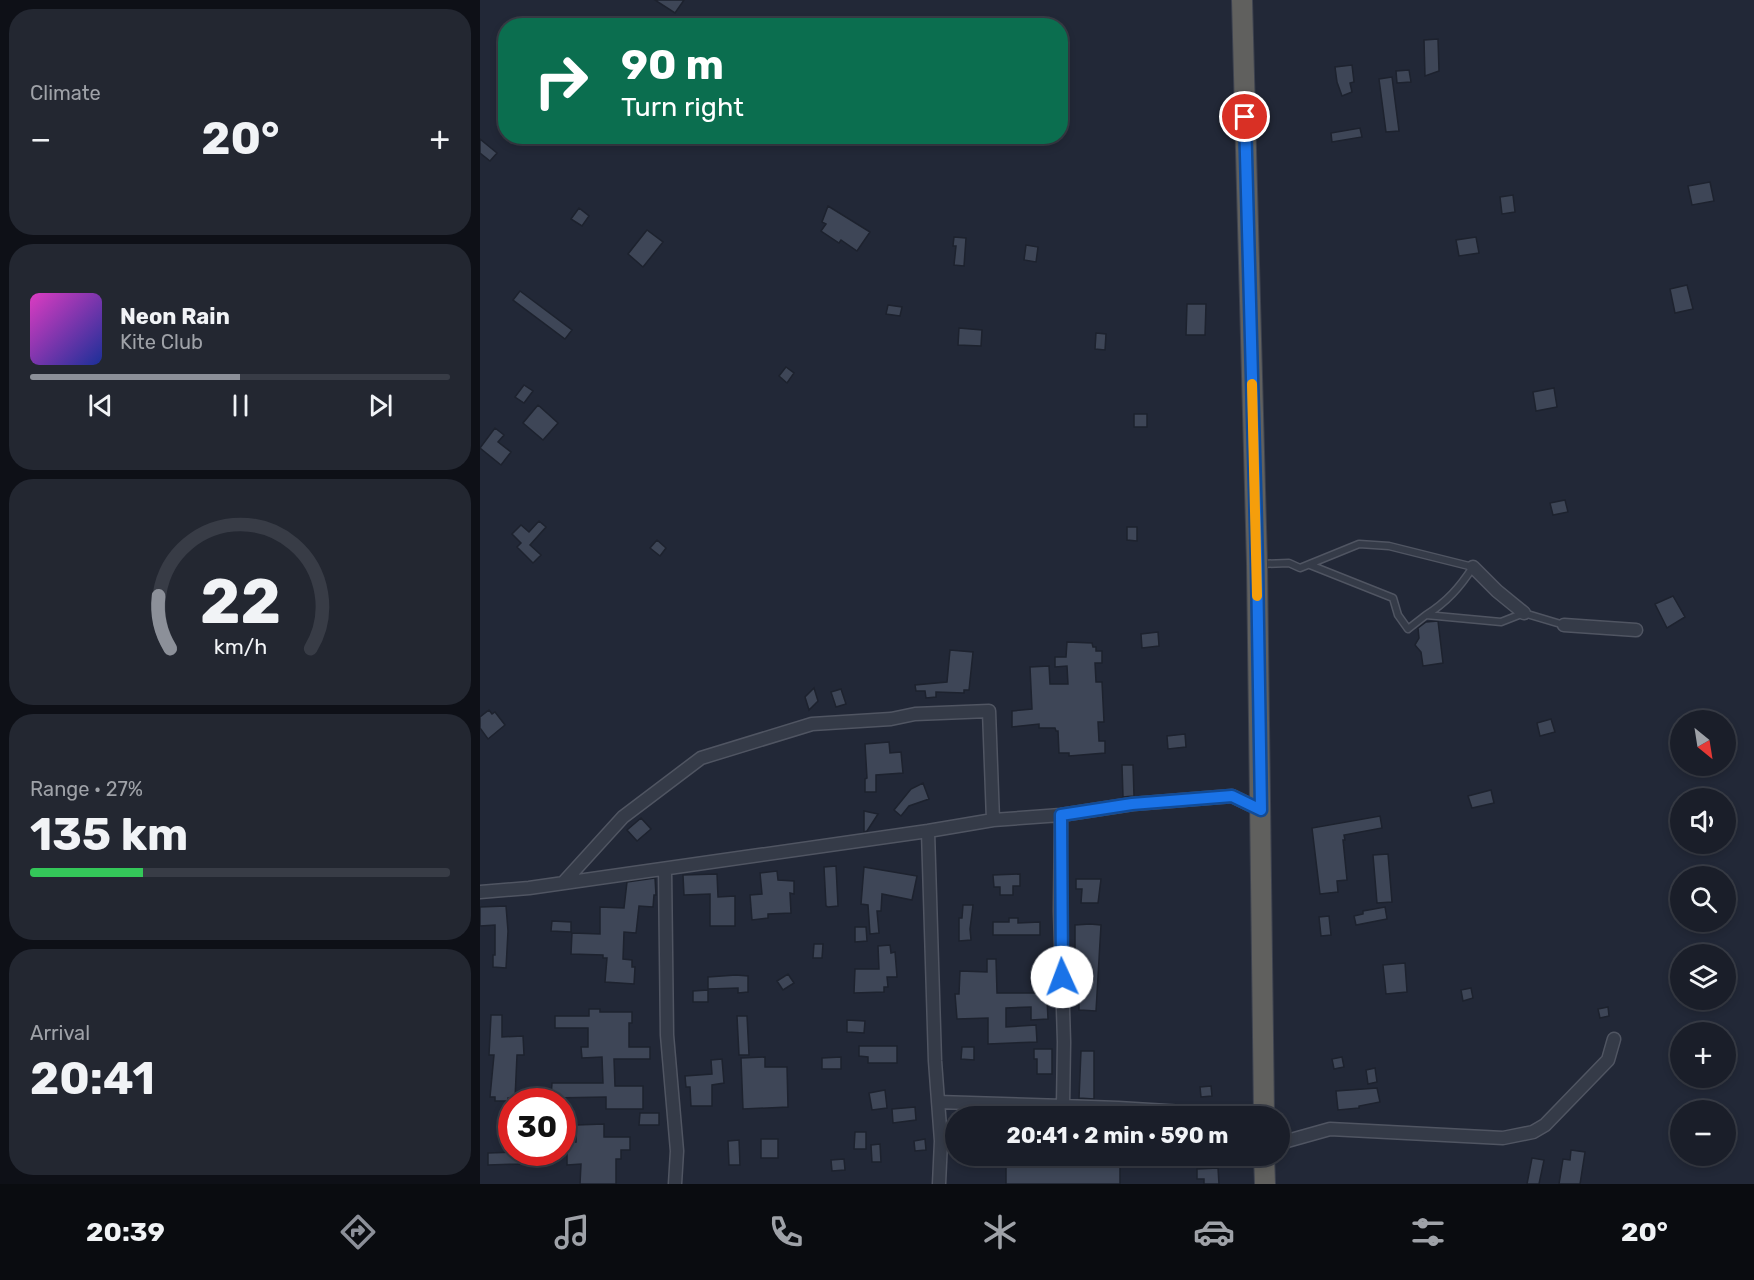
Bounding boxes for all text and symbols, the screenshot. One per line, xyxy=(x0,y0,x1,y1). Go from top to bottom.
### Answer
text: 90 m xyxy=(621,40,724,90)
icon: right xyxy=(522,42,600,120)
text: Climate xyxy=(30,81,101,105)
text: Turn right xyxy=(621,91,744,123)
pin xyxy=(1219,91,1270,142)
icon: arrive xyxy=(1228,100,1261,133)
text: 20° xyxy=(201,112,280,165)
text: − xyxy=(30,119,51,158)
text: + xyxy=(429,119,450,158)
text: Neon Rain xyxy=(120,303,230,330)
text: Kite Club xyxy=(120,330,203,354)
icon: previous xyxy=(84,389,117,422)
icon: pause xyxy=(224,389,257,422)
icon: next xyxy=(364,389,397,422)
text: 22 xyxy=(199,565,281,639)
text: km/h xyxy=(213,634,267,659)
north arrow xyxy=(1670,710,1736,776)
map controls xyxy=(1670,710,1736,1166)
text: Range · 27% xyxy=(30,777,143,801)
button: sound xyxy=(1670,788,1736,854)
text: 135 km xyxy=(30,808,188,861)
button: search xyxy=(1670,866,1736,932)
button: layers xyxy=(1670,944,1736,1010)
position arrow xyxy=(1030,945,1094,1009)
text: Arrival xyxy=(30,1021,90,1045)
button: + xyxy=(1670,1022,1736,1088)
text: 20:41 xyxy=(30,1052,155,1105)
speed limit sign: 30 xyxy=(498,1088,576,1166)
button: − xyxy=(1670,1100,1736,1166)
text: 20:41 · 2 min · 590 m xyxy=(1006,1122,1229,1149)
icon: directions xyxy=(337,1211,379,1253)
icon: music xyxy=(551,1211,593,1253)
icon: phone xyxy=(765,1211,807,1253)
icon: climate xyxy=(979,1211,1021,1253)
icon: car xyxy=(1193,1211,1235,1253)
icon: filters xyxy=(1407,1211,1449,1253)
text: 20:39 xyxy=(86,1216,165,1248)
text: 20° xyxy=(1621,1216,1668,1248)

